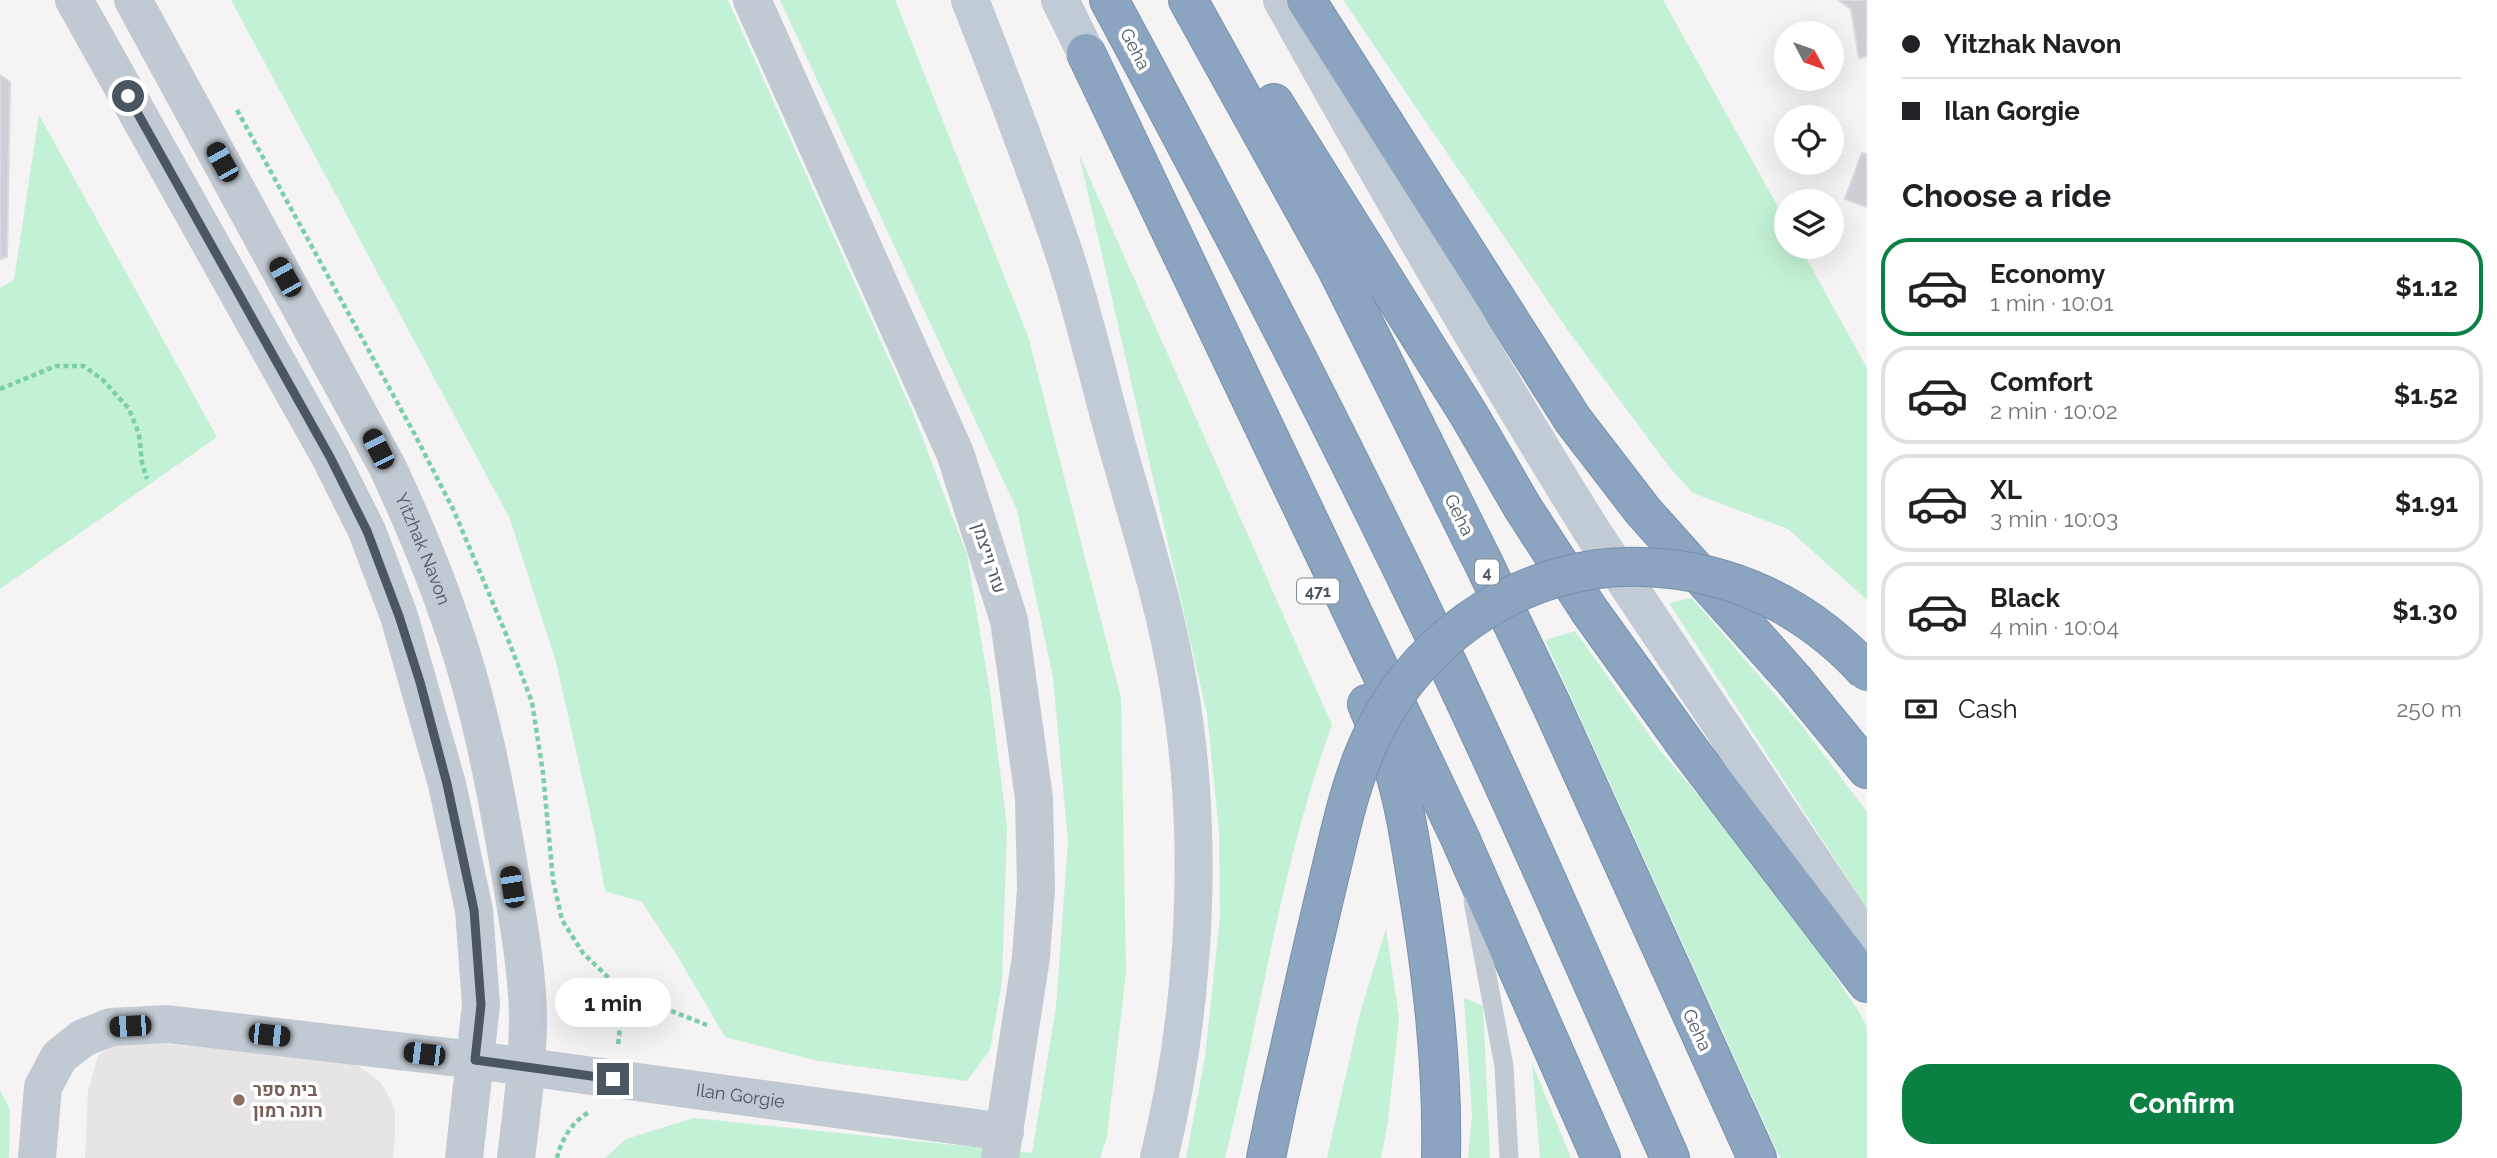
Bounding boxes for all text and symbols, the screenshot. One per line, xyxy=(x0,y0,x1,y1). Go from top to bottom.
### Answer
north arrow xyxy=(1774,21,1844,91)
map controls xyxy=(1774,21,1844,259)
street label: Geha xyxy=(1116,25,1155,73)
text: Yitzhak Navon xyxy=(1944,29,2121,59)
route start xyxy=(112,80,144,112)
text: Ilan Gorgie xyxy=(1944,96,2080,126)
button: locate xyxy=(1774,105,1844,175)
car xyxy=(203,139,242,185)
text: Choose a ride xyxy=(1902,177,2111,214)
button: layers xyxy=(1774,189,1844,259)
car xyxy=(266,254,305,300)
icon: car xyxy=(1906,256,1969,319)
text: Economy xyxy=(1990,259,2105,289)
text: $1.12 xyxy=(2395,272,2458,302)
text: 1 min · 10:01 xyxy=(1990,289,2114,316)
icon: car xyxy=(1906,364,1969,427)
text: Comfort xyxy=(1990,367,2093,397)
text: $1.52 xyxy=(2394,380,2458,410)
text: 2 min · 10:02 xyxy=(1990,397,2118,424)
car xyxy=(360,426,397,472)
icon: car xyxy=(1906,472,1969,535)
text: XL xyxy=(1990,475,2022,505)
text: $1.91 xyxy=(2395,488,2458,518)
street label: Yitzhak Navon xyxy=(391,490,455,607)
street label: Geha xyxy=(1440,491,1478,539)
text: 3 min · 10:03 xyxy=(1990,505,2118,532)
street label: עזר וייצמן xyxy=(968,520,1011,596)
road number: 4 xyxy=(1475,559,1499,584)
road number: 471 xyxy=(1297,578,1339,604)
icon: car xyxy=(1906,580,1969,643)
text: Black xyxy=(1990,583,2060,613)
text: $1.30 xyxy=(2392,596,2458,626)
text: 4 min · 10:04 xyxy=(1990,613,2119,640)
icon: cash xyxy=(1902,690,1940,728)
text: Cash xyxy=(1958,694,2018,724)
text: 250 m xyxy=(2396,695,2462,722)
car xyxy=(499,865,526,909)
callout: 1 min xyxy=(555,978,671,1026)
text: 1 min xyxy=(584,989,642,1016)
street label: Geha xyxy=(1679,1006,1716,1054)
car xyxy=(109,1014,152,1038)
car xyxy=(248,1022,291,1048)
car xyxy=(402,1041,447,1067)
route end xyxy=(597,1063,629,1095)
button: Confirm xyxy=(1902,1064,2462,1144)
place label: בית ספר רונה רמון xyxy=(253,1079,323,1121)
street label: Ilan Gorgie xyxy=(695,1079,787,1112)
marker: בית ספר רונה רמון xyxy=(231,1092,247,1108)

